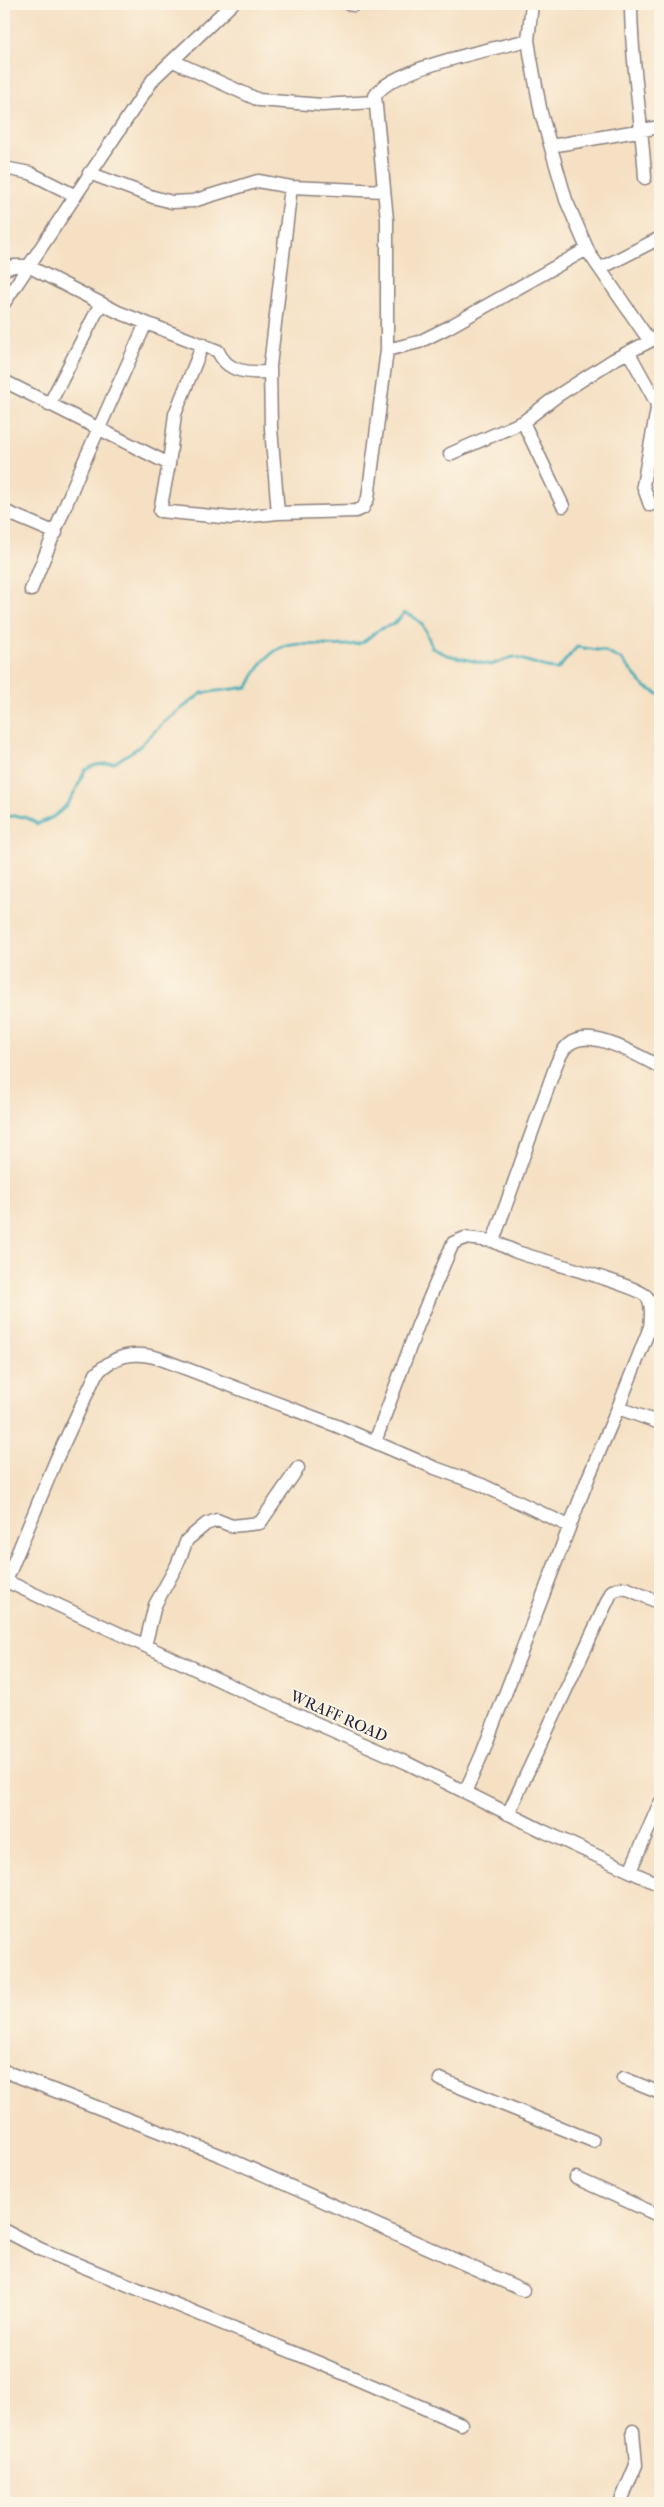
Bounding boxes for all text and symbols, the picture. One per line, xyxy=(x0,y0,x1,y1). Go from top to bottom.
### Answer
street label: WRAFF ROAD xyxy=(287,1686,391,1746)

